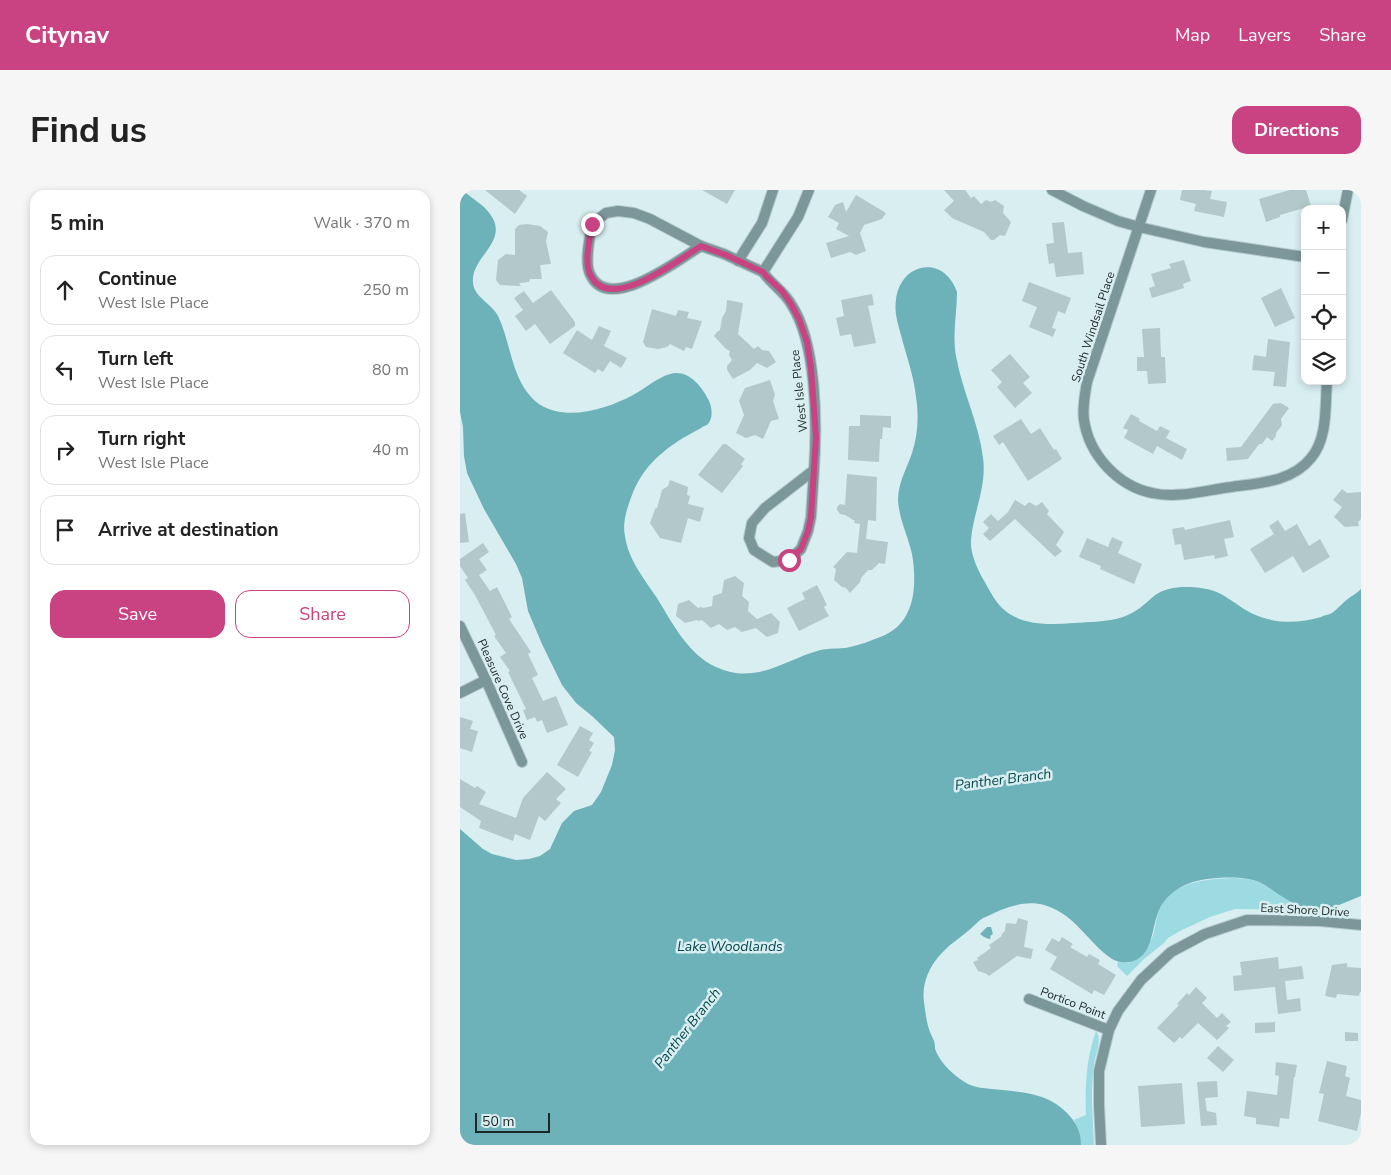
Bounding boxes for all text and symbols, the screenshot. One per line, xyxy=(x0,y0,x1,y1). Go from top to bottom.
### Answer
text: Citynav xyxy=(25,19,109,51)
text: Map xyxy=(1175,23,1210,47)
text: Layers xyxy=(1238,23,1291,47)
text: Share xyxy=(1319,23,1366,47)
button: Directions xyxy=(1232,106,1361,154)
text: Find us xyxy=(30,107,147,154)
map controls xyxy=(1301,205,1346,385)
button: + xyxy=(1301,205,1346,250)
text: 5 min xyxy=(50,209,104,237)
text: Walk · 370 m xyxy=(314,212,410,234)
route end xyxy=(581,213,604,236)
button: − xyxy=(1301,250,1346,295)
text: Continue xyxy=(98,266,177,292)
street label: South Windsail Place xyxy=(1068,270,1118,384)
icon: ahead xyxy=(51,276,79,304)
text: 250 m xyxy=(362,279,409,301)
text: West Isle Place xyxy=(98,292,209,314)
button: locate xyxy=(1301,295,1346,340)
button: layers xyxy=(1301,340,1346,385)
text: Turn left xyxy=(98,346,173,372)
street label: West Isle Place xyxy=(787,349,811,433)
icon: left xyxy=(51,356,79,384)
text: 80 m xyxy=(372,359,409,381)
text: West Isle Place xyxy=(98,372,209,394)
text: Turn right xyxy=(98,426,185,452)
icon: right xyxy=(51,436,79,464)
text: 40 m xyxy=(372,439,409,461)
text: West Isle Place xyxy=(98,452,209,474)
icon: arrive xyxy=(51,516,79,544)
text: Arrive at destination xyxy=(98,517,279,543)
route start xyxy=(778,549,801,572)
button: Save xyxy=(50,590,225,638)
button: Share xyxy=(235,590,410,638)
street label: Pleasure Cove Drive xyxy=(474,636,532,742)
water label: Panther Branch xyxy=(954,764,1052,795)
street label: East Shore Drive xyxy=(1260,900,1350,920)
water label: Lake Woodlands xyxy=(677,937,783,956)
street label: Portico Point xyxy=(1038,983,1109,1023)
water label: Panther Branch xyxy=(650,984,725,1072)
scale bar xyxy=(475,1110,550,1133)
text: 50 m xyxy=(482,1112,514,1131)

